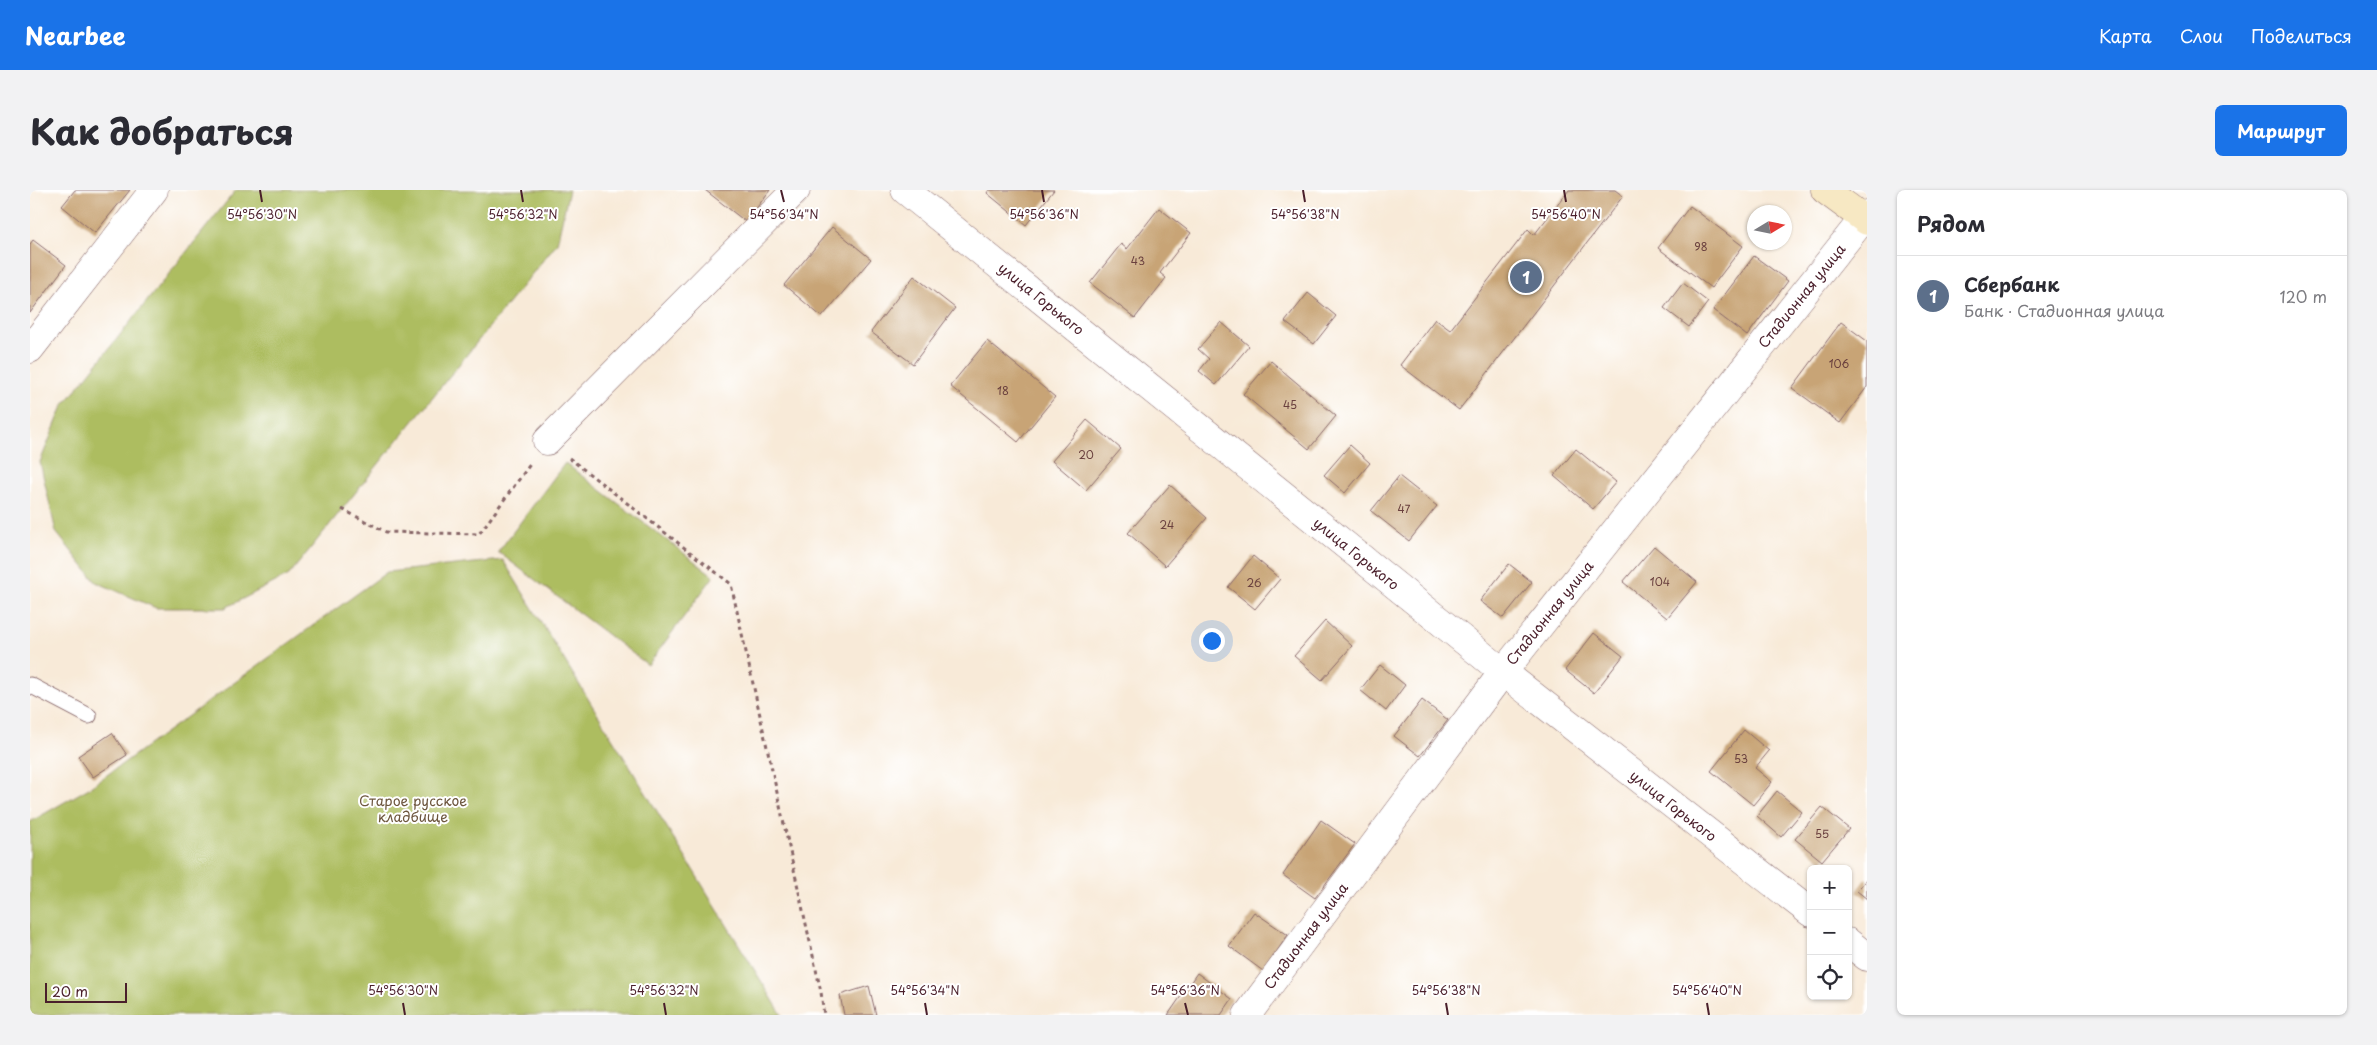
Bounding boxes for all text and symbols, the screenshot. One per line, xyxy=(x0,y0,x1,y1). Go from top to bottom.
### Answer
text: Nearbee xyxy=(25,17,126,53)
text: Карта xyxy=(2099,22,2152,49)
text: Слои xyxy=(2180,22,2223,49)
text: Поделиться xyxy=(2251,22,2352,49)
text: Как добраться xyxy=(30,104,294,157)
button: Маршрут xyxy=(2215,105,2347,156)
text: 54°56'30"N xyxy=(227,205,297,223)
text: 54°56'32"N xyxy=(488,205,558,223)
text: 54°56'34"N xyxy=(749,205,819,223)
text: 54°56'36"N xyxy=(1009,205,1079,223)
text: 54°56'38"N xyxy=(1270,205,1340,223)
text: 54°56'40"N xyxy=(1531,205,1601,223)
north arrow xyxy=(1747,205,1792,250)
text: Рядом xyxy=(1917,207,1985,239)
house number: 98 xyxy=(1694,238,1708,255)
street label: Стадионная улица xyxy=(1753,239,1850,352)
house number: 43 xyxy=(1131,252,1145,269)
street label: улица Горького xyxy=(994,257,1089,340)
pin: 1 xyxy=(1510,258,1542,296)
text: Сбербанк xyxy=(1964,270,2059,298)
text: 1 xyxy=(1929,284,1937,308)
text: 120 m xyxy=(2280,284,2327,308)
text: Банк · Стадионная улица xyxy=(1964,298,2164,322)
house number: 106 xyxy=(1829,355,1850,372)
house number: 18 xyxy=(997,382,1009,399)
house number: 45 xyxy=(1283,396,1297,413)
house number: 20 xyxy=(1078,446,1094,463)
house number: 47 xyxy=(1398,500,1411,517)
street label: улица Горького xyxy=(1309,512,1404,595)
house number: 24 xyxy=(1160,516,1174,533)
street label: Стадионная улица xyxy=(1501,556,1598,669)
house number: 104 xyxy=(1650,573,1670,590)
house number: 26 xyxy=(1246,574,1262,591)
your location xyxy=(1199,628,1225,654)
house number: 53 xyxy=(1734,750,1748,767)
street label: улица Горького xyxy=(1625,765,1721,846)
park label: Старое русское кладбище xyxy=(359,790,467,827)
house number: 55 xyxy=(1815,825,1829,842)
map controls xyxy=(1807,865,1852,1000)
button: + xyxy=(1807,865,1852,910)
street label: Стадионная улица xyxy=(1258,878,1353,993)
button: − xyxy=(1807,910,1852,955)
button: locate xyxy=(1807,955,1852,1000)
scale bar xyxy=(45,980,128,1003)
text: 20 m xyxy=(52,981,88,1002)
text: 54°56'30"N xyxy=(368,981,438,999)
text: 54°56'32"N xyxy=(629,981,699,999)
text: 54°56'34"N xyxy=(890,981,960,999)
text: 54°56'36"N xyxy=(1150,981,1220,999)
text: 54°56'38"N xyxy=(1411,981,1481,999)
text: 54°56'40"N xyxy=(1672,981,1742,999)

